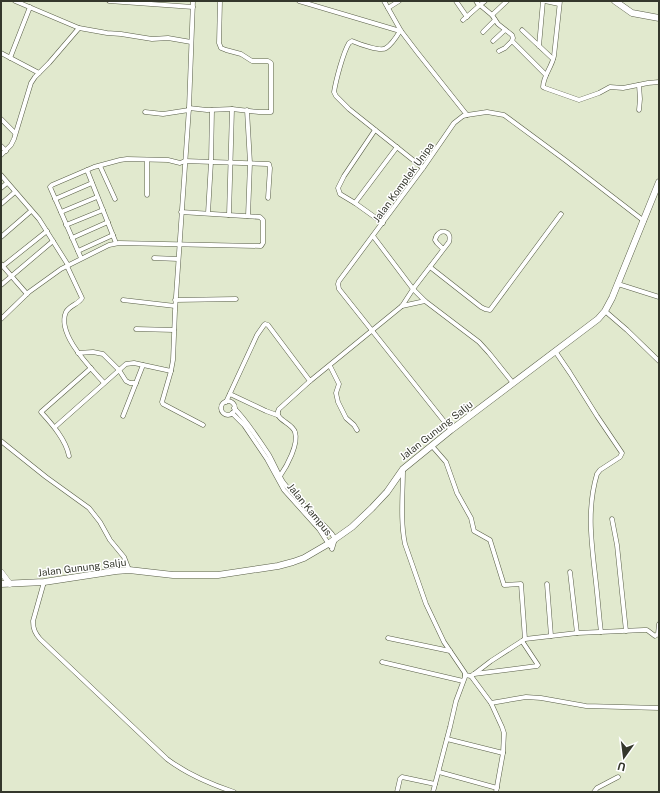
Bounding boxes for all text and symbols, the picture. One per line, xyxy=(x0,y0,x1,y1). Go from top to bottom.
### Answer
street label: Jalan Komplek Unipa xyxy=(370,140,436,224)
street label: Jalan Gunung Salju xyxy=(397,398,475,462)
street label: Jalan Kampus xyxy=(285,480,335,538)
street label: Jalan Gunung Salju xyxy=(37,556,127,578)
north arrow xyxy=(604,737,644,777)
text: U xyxy=(616,760,627,773)

